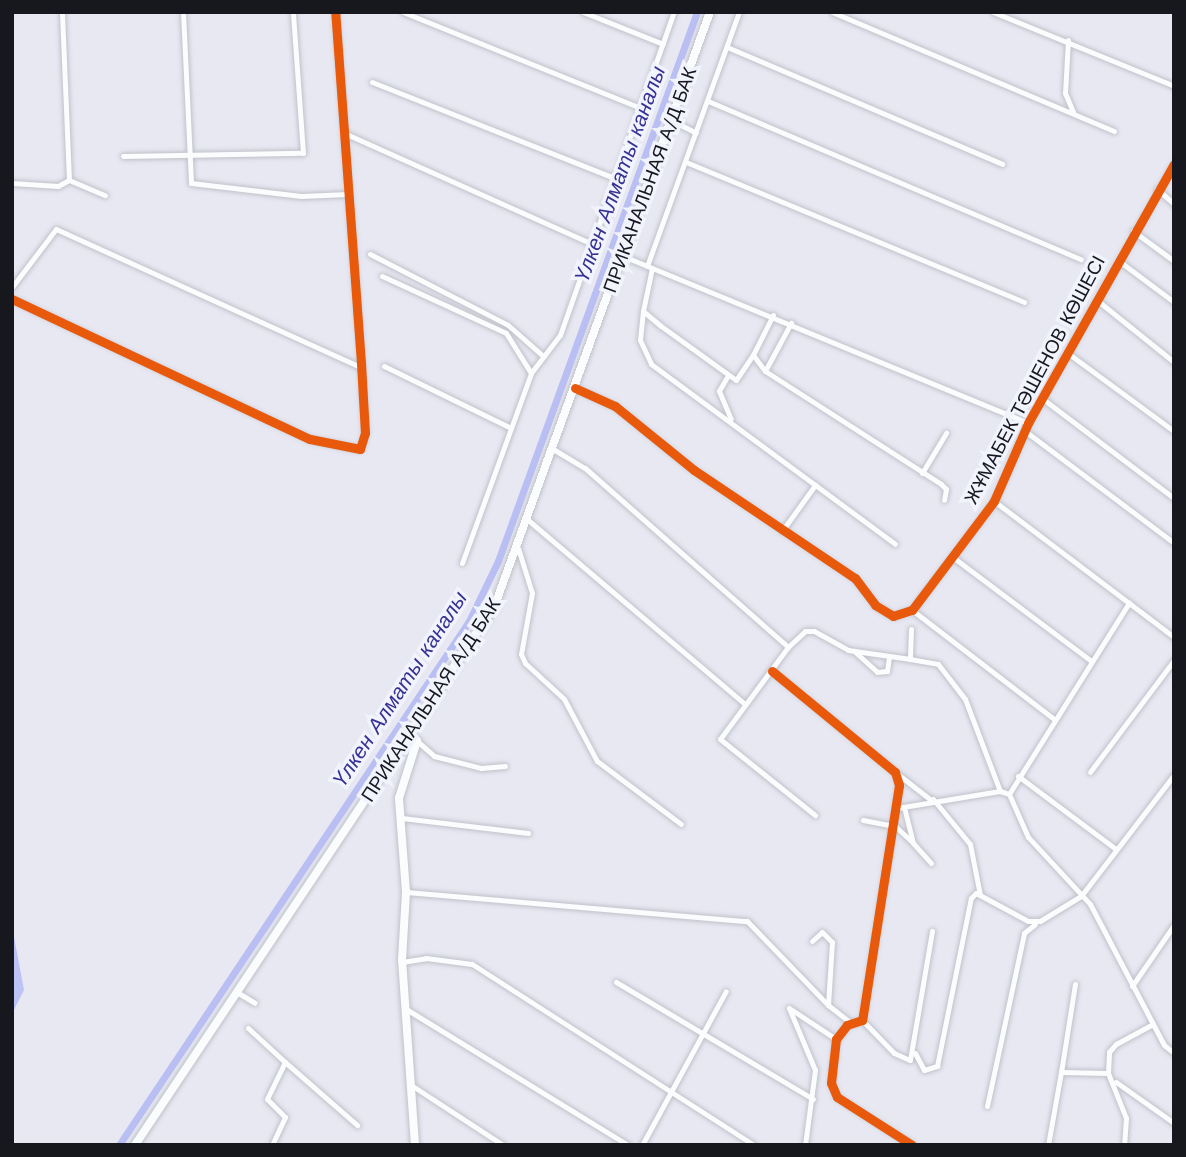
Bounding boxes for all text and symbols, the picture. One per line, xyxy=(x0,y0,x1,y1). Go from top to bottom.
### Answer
water label: Үлкен Алматы каналы xyxy=(569,63,671,285)
street label: ПРИКАНАЛЬНАЯ А/Д БАК xyxy=(599,64,701,296)
street label: ЖҰМАБЕК ТӘШЕНОВ КӨШЕСІ xyxy=(960,252,1110,508)
water label: Үлкен Алматы каналы xyxy=(327,587,473,791)
street label: ПРИКАНАЛЬНАЯ А/Д БАК xyxy=(357,594,505,806)

